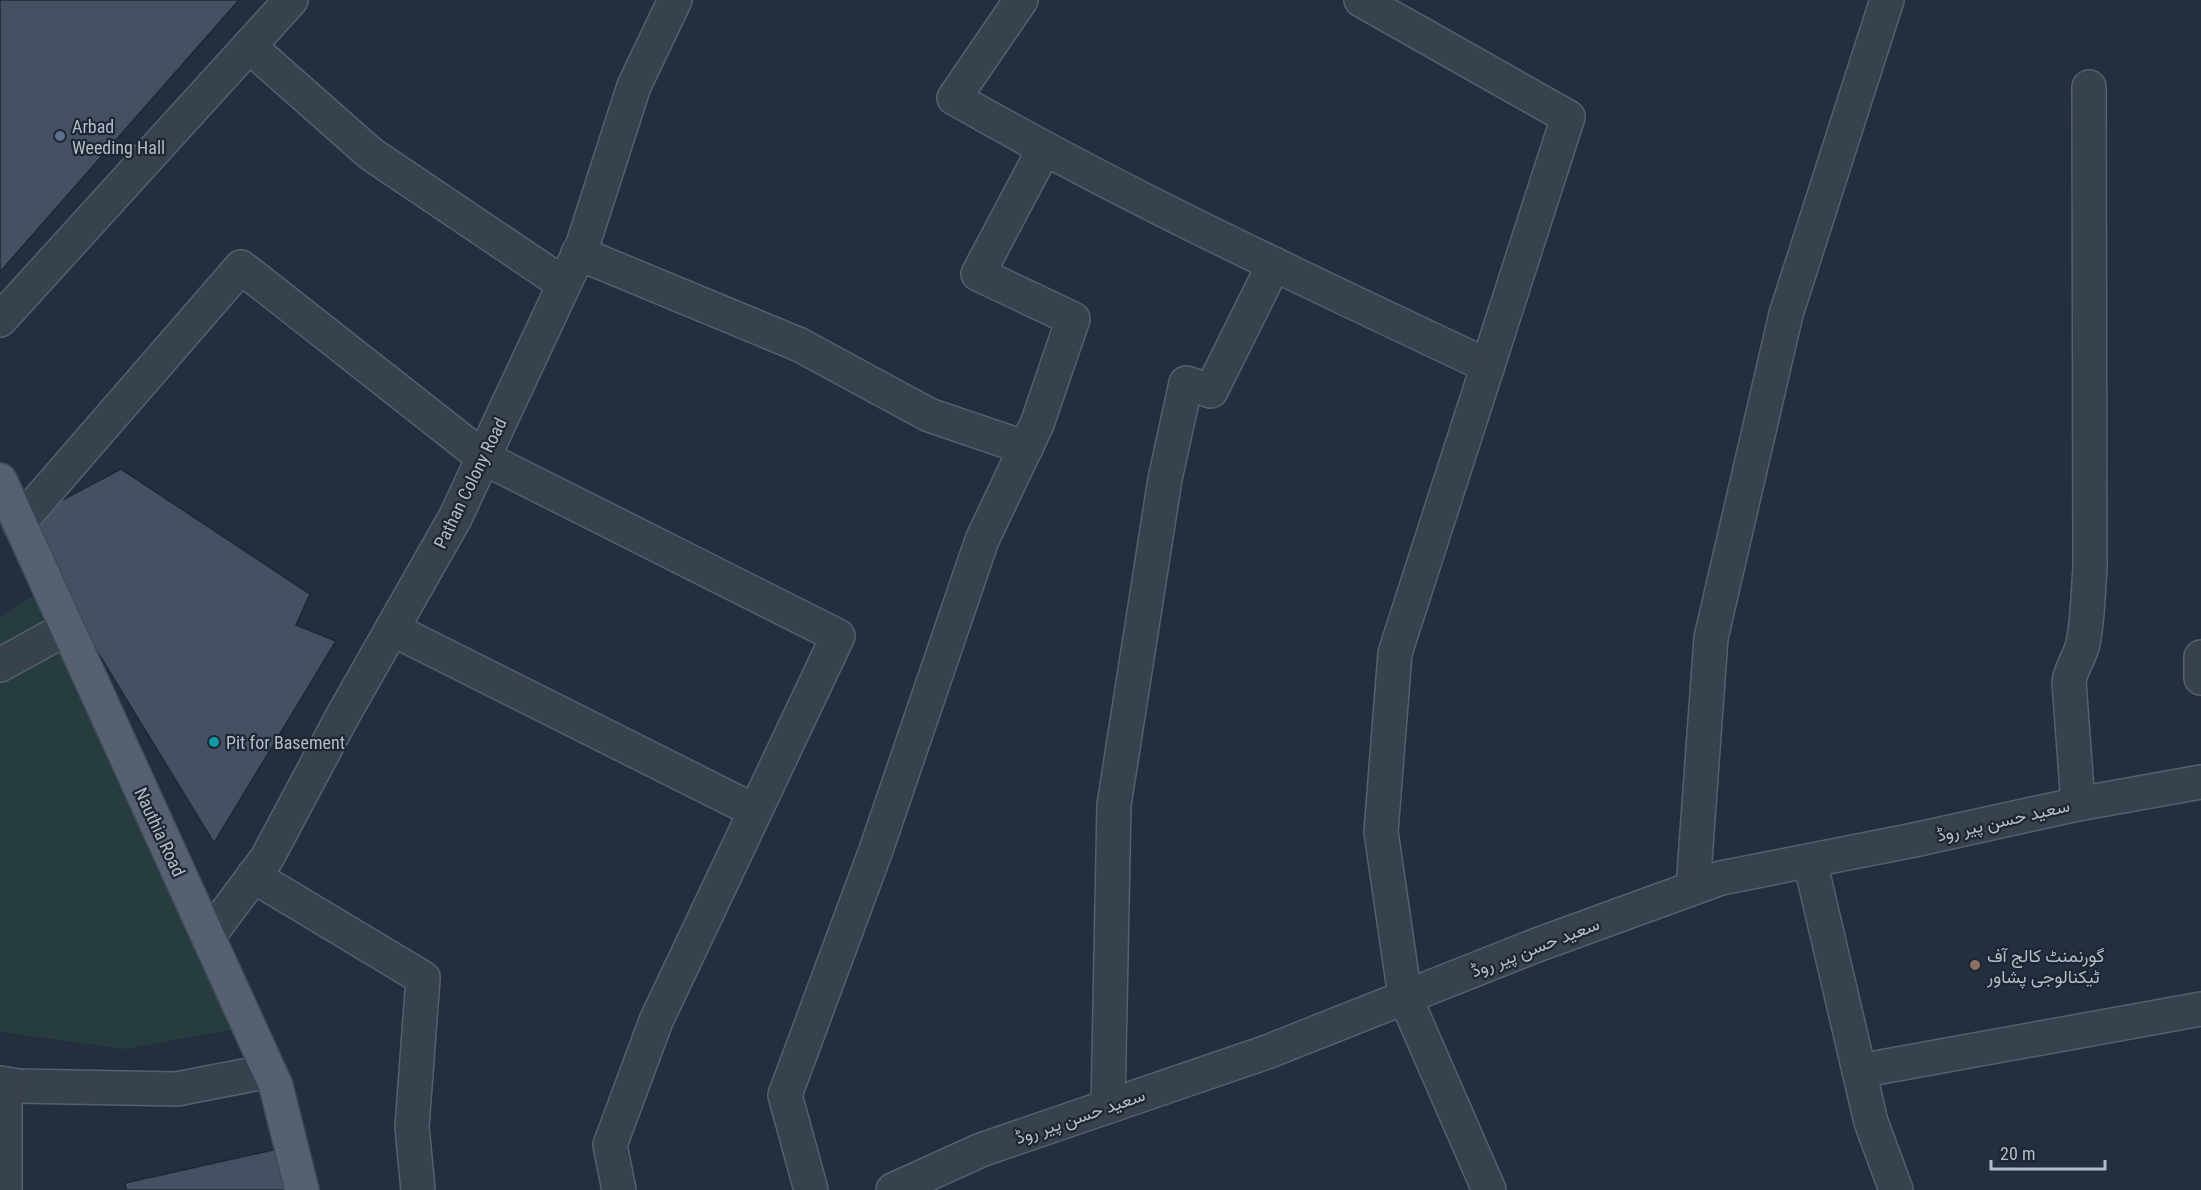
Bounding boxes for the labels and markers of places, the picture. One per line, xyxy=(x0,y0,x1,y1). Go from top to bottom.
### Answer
place label: Arbad Weeding Hall xyxy=(72,116,165,158)
marker: Arbad Weeding Hall xyxy=(53,129,67,143)
place label: Pit for Basement xyxy=(226,732,345,753)
marker: Pit for Basement xyxy=(207,735,221,749)
place label: گورنمنٹ کالج آف ٹیکنالوجی پشاور xyxy=(1986,945,2104,989)
marker: گورنمنٹ کالج آف ٹیکنالوجی پشاور xyxy=(1968,958,1982,972)

